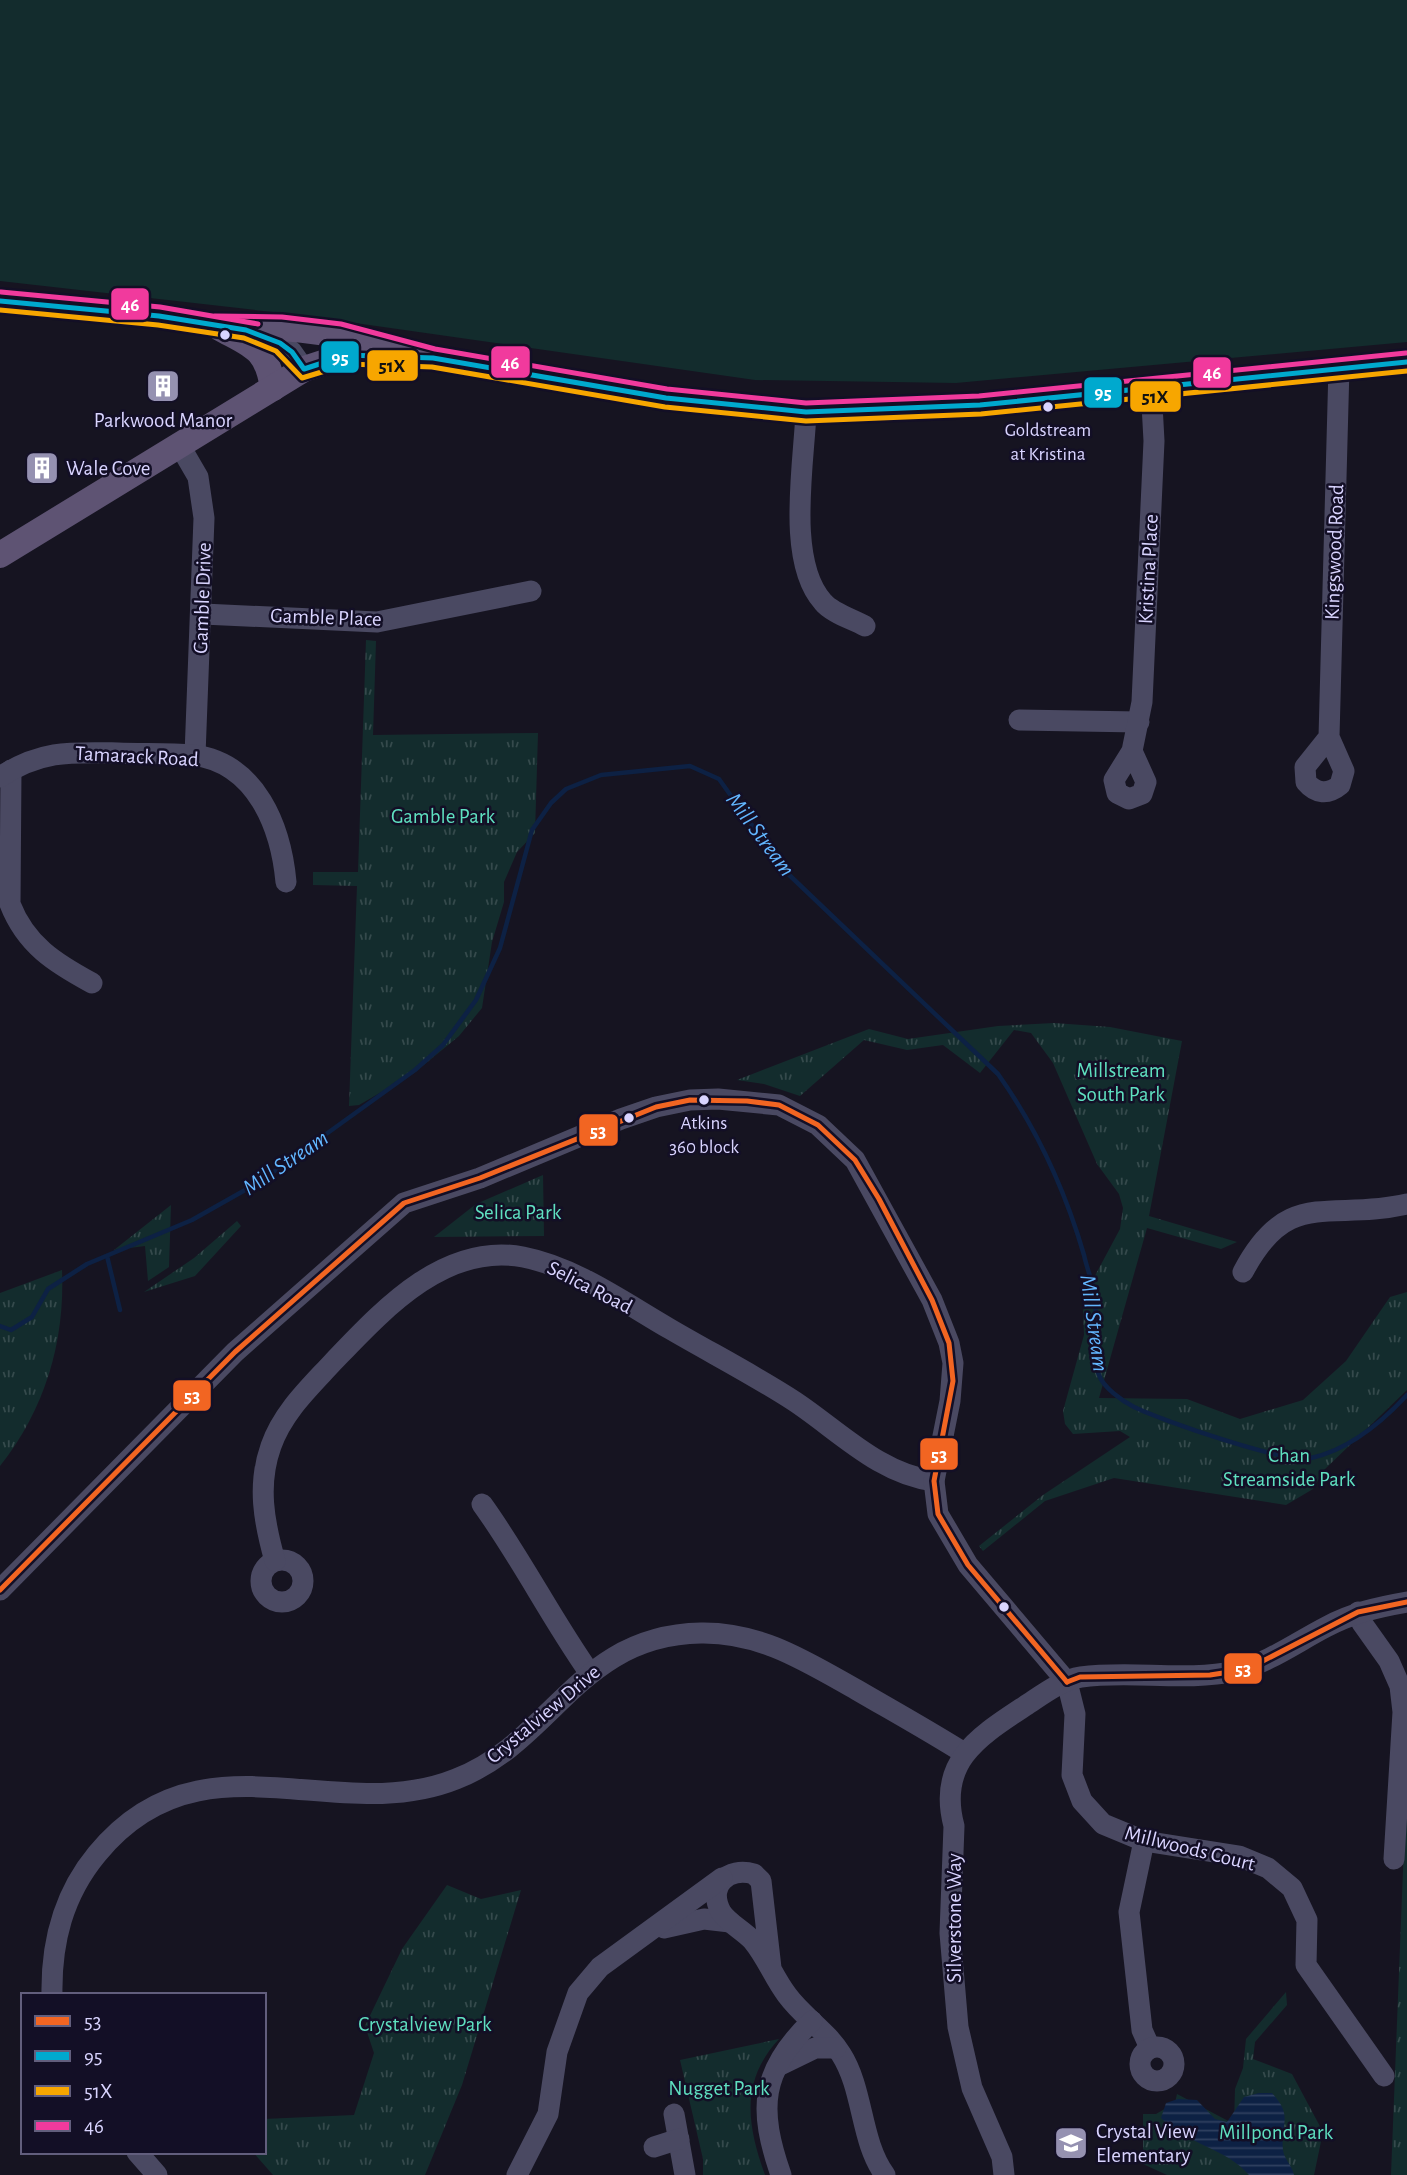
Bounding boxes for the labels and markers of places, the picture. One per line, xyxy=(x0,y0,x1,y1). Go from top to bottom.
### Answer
unlabelled marker xyxy=(218,328,232,342)
building icon: Parkwood Manor xyxy=(144,367,182,405)
marker: Goldstream at Kristina xyxy=(1041,400,1055,414)
place label: Parkwood Manor xyxy=(94,410,233,431)
place label: Goldstream at Kristina xyxy=(1005,421,1091,464)
building icon: Wale Cove xyxy=(23,449,61,487)
place label: Wale Cove xyxy=(66,458,150,479)
marker: Atkins 360 block xyxy=(697,1093,711,1107)
unlabelled marker xyxy=(622,1111,636,1125)
place label: Atkins 360 block xyxy=(669,1114,739,1157)
unlabelled marker xyxy=(997,1600,1011,1614)
place label: Crystal View Elementary xyxy=(1096,2121,1196,2166)
school or university icon: Crystal View Elementary xyxy=(1052,2124,1090,2162)

